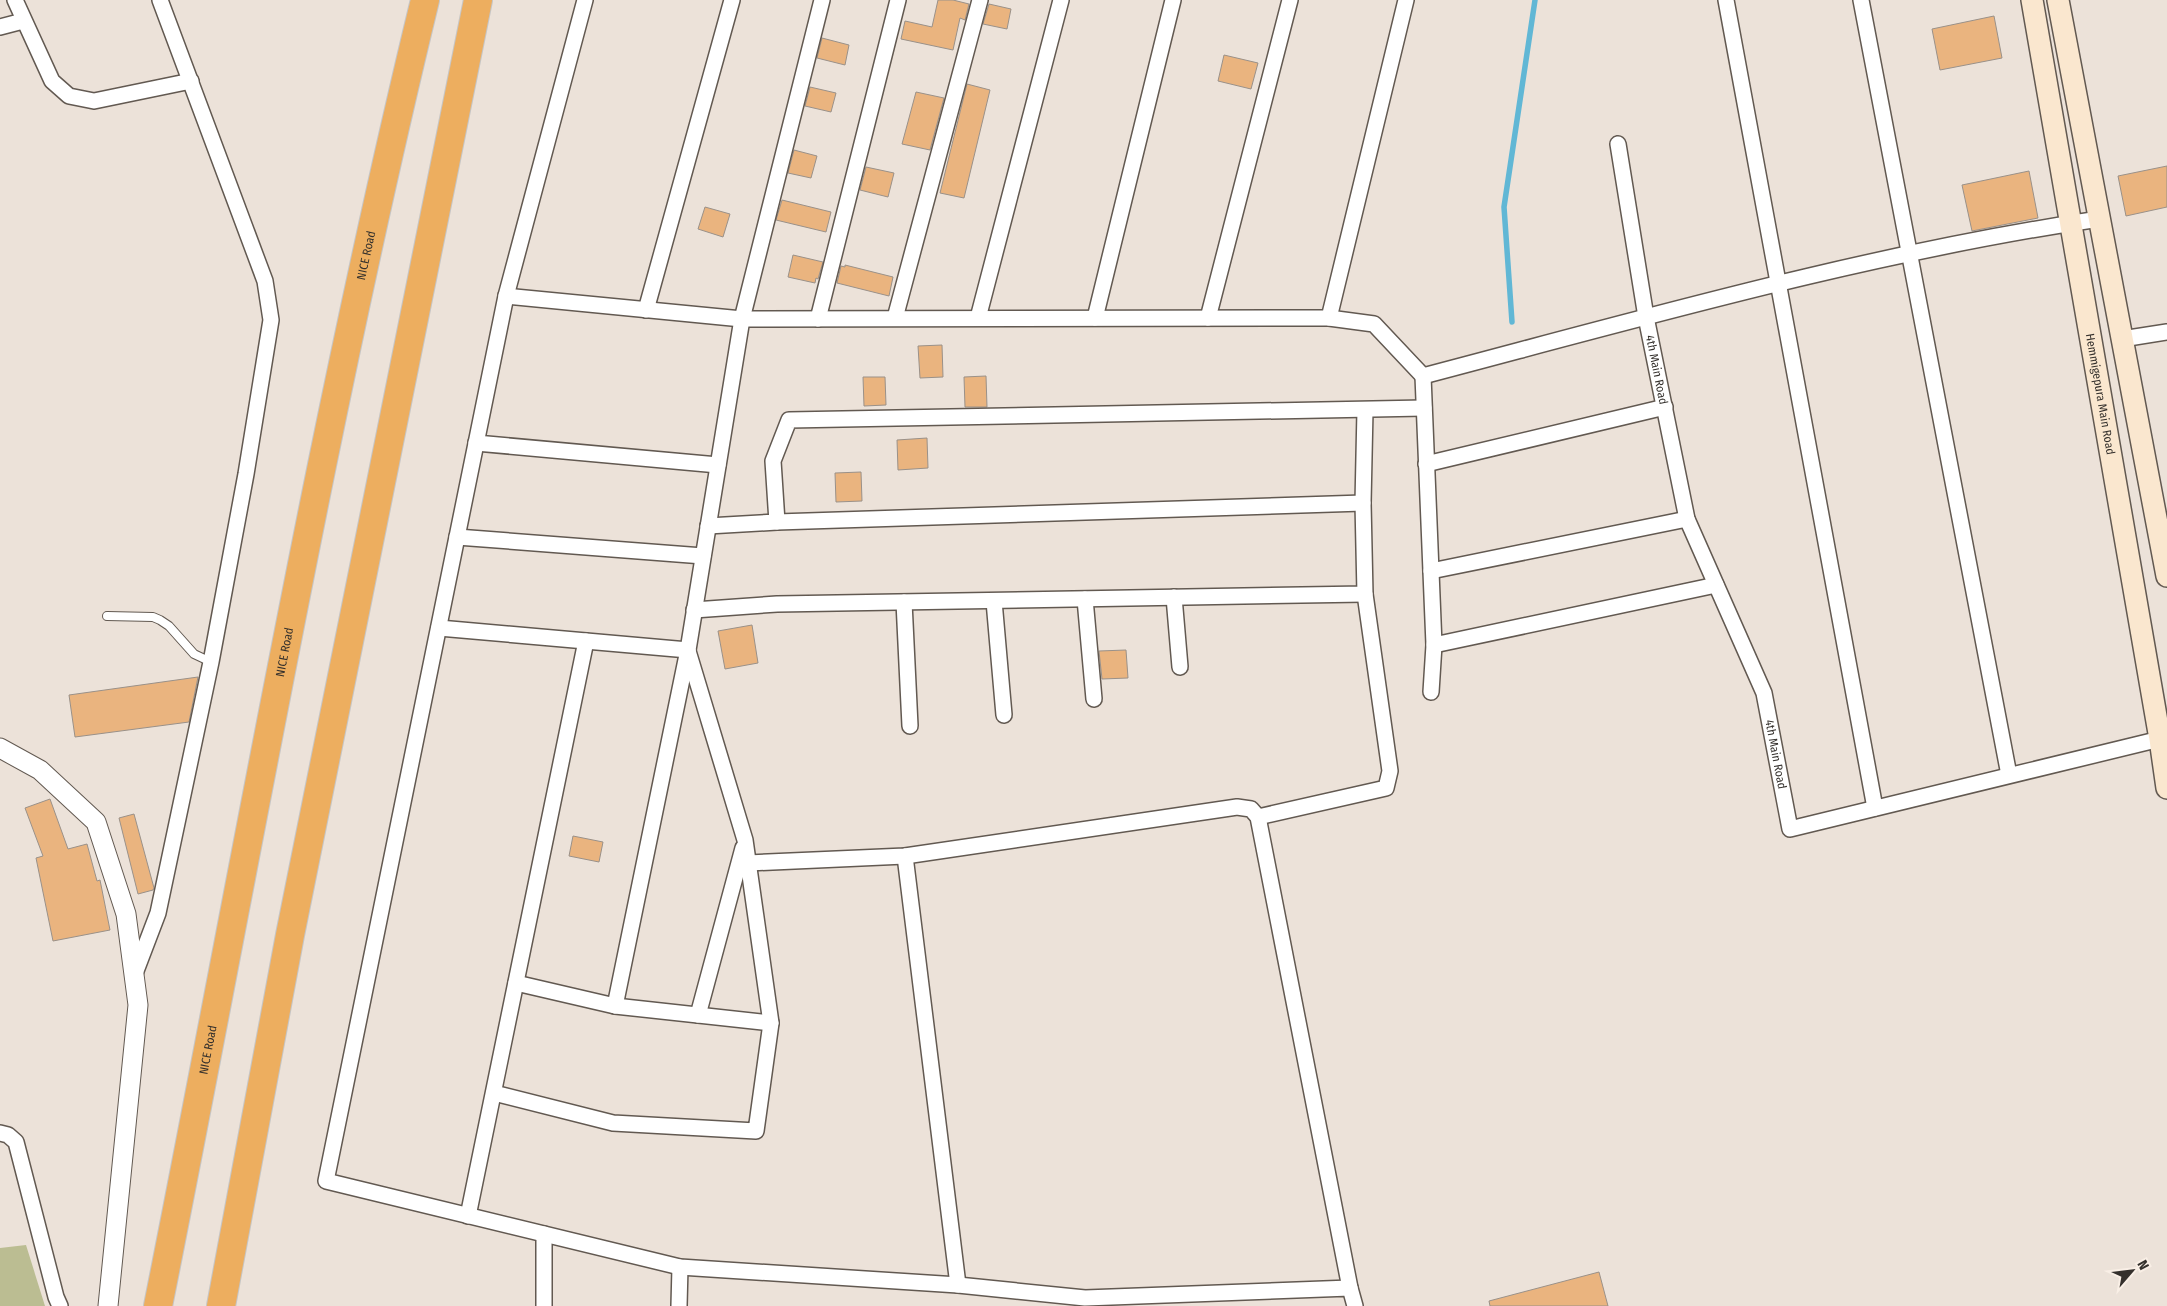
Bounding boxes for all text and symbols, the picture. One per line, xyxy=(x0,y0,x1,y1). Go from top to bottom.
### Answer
street label: NICE Road xyxy=(354,230,378,281)
street label: Hemmigepura Main Road xyxy=(2083,332,2118,456)
street label: 4th Main Road xyxy=(1643,334,1671,406)
street label: NICE Road xyxy=(273,626,296,678)
street label: 4th Main Road xyxy=(1762,718,1789,790)
street label: NICE Road xyxy=(196,1024,220,1076)
north arrow xyxy=(2107,1246,2157,1296)
text: N xyxy=(2134,1257,2153,1273)

